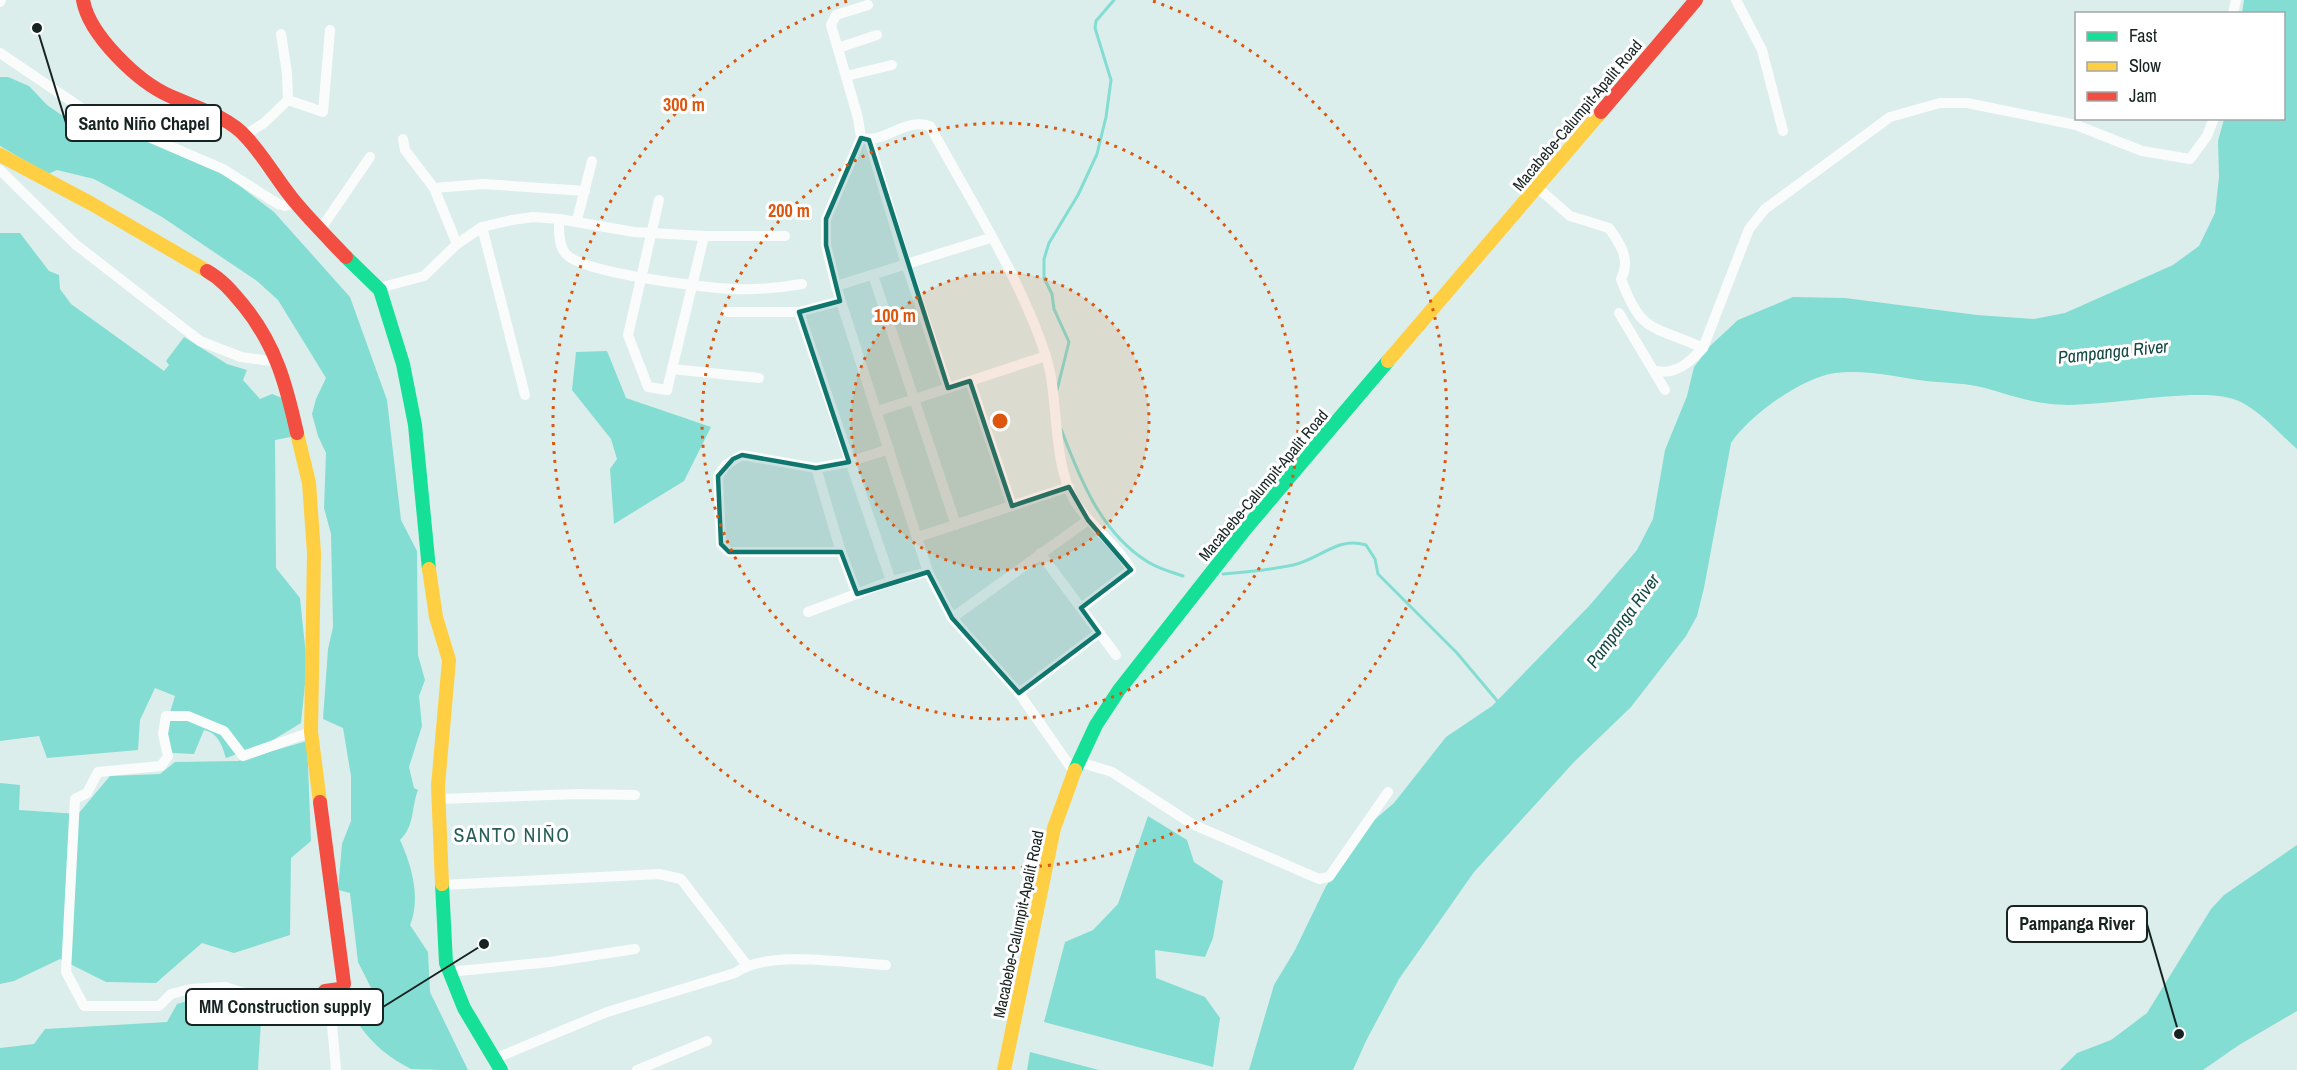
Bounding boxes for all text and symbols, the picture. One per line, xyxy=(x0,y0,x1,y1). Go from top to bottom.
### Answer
legend xyxy=(2075,12,2285,120)
text: Fast xyxy=(2129,23,2157,48)
street label: Macabebe-Calumpit-Apalit Road xyxy=(1507,35,1647,195)
text: Slow xyxy=(2129,53,2161,78)
text: Jam xyxy=(2129,83,2157,108)
text: 300 m xyxy=(663,92,705,117)
callout: Santo Niño Chapel xyxy=(66,105,221,141)
text: Santo Niño Chapel xyxy=(78,111,210,136)
text: 200 m xyxy=(768,198,810,223)
text: 100 m xyxy=(874,303,916,328)
water label: Pampanga River xyxy=(2057,333,2170,370)
street label: Macabebe-Calumpit-Apalit Road xyxy=(1193,405,1333,565)
centre of rings xyxy=(990,411,1010,431)
water label: Pampanga River xyxy=(1580,568,1666,673)
district label: SANTO NIÑO xyxy=(454,821,570,848)
street label: Macabebe-Calumpit-Apalit Road xyxy=(987,828,1049,1020)
callout: Pampanga River xyxy=(2007,906,2147,942)
text: Pampanga River xyxy=(2019,911,2135,936)
callout: MM Construction supply xyxy=(186,989,383,1025)
text: MM Construction supply xyxy=(199,994,372,1019)

